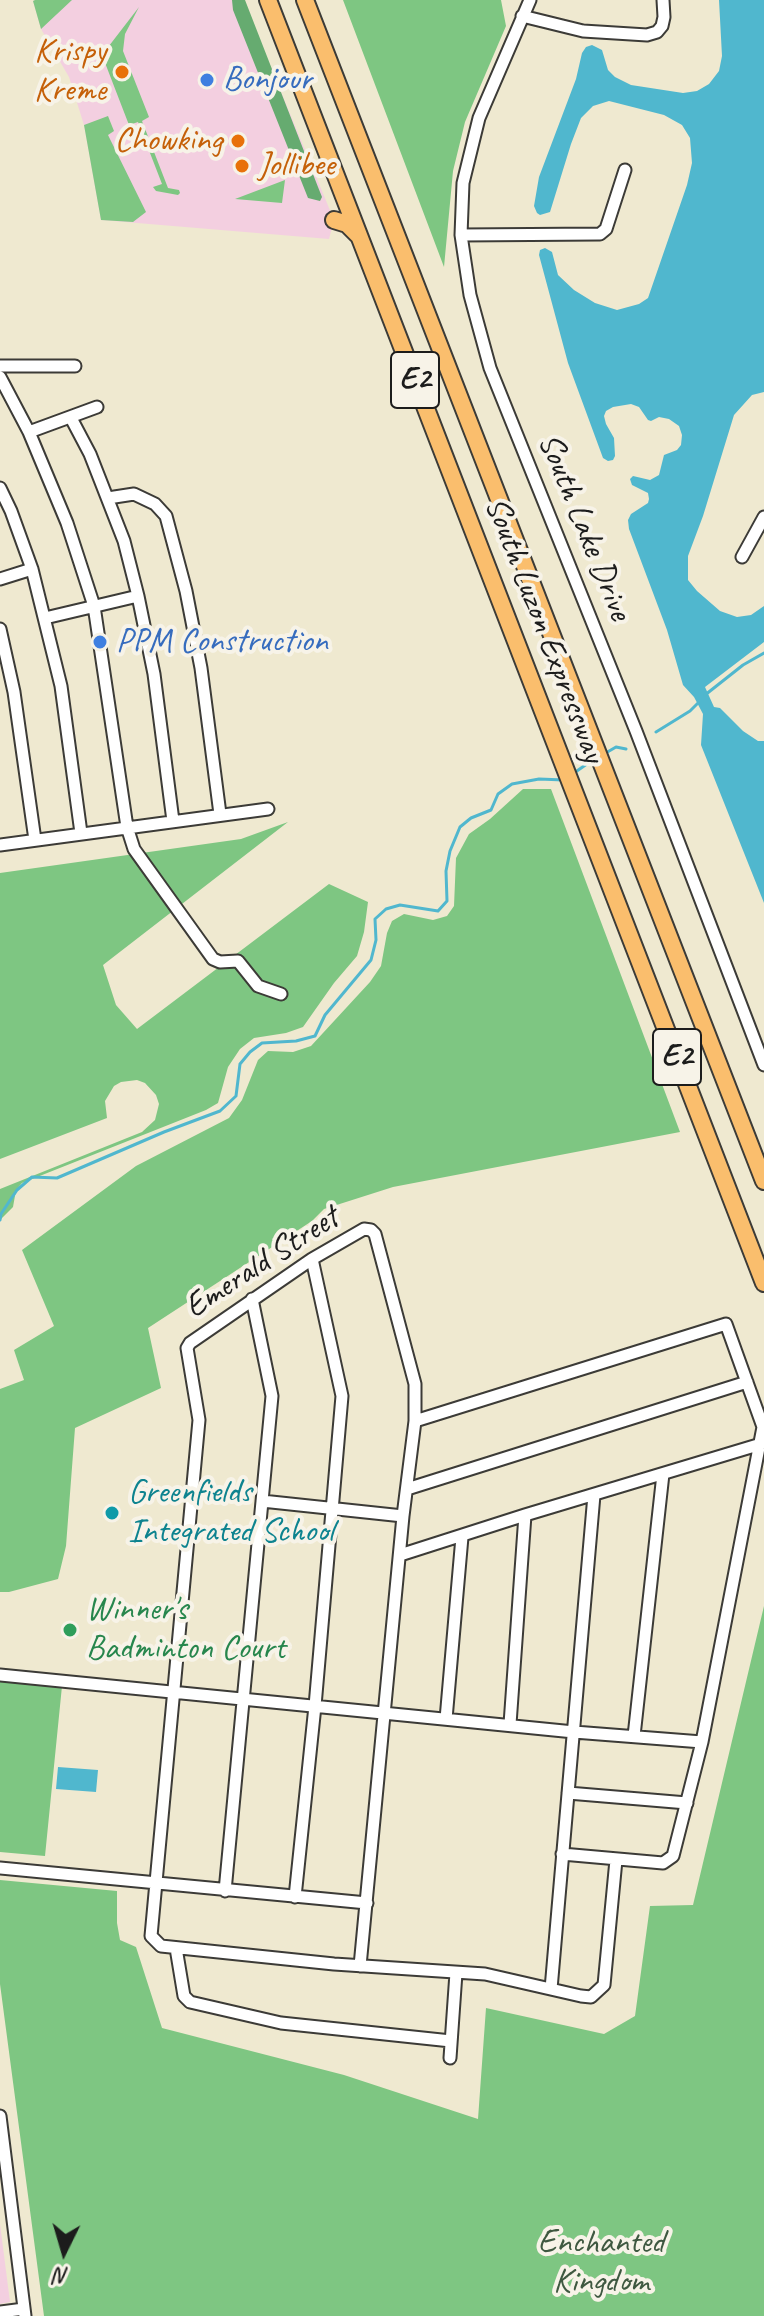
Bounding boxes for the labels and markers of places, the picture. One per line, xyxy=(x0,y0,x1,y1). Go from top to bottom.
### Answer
place label: Krispy Kreme xyxy=(34,32,106,112)
place label: Bonjour xyxy=(223,60,312,100)
marker: Krispy Kreme xyxy=(113,63,131,81)
marker: Bonjour xyxy=(198,71,216,89)
place label: Chowking xyxy=(114,121,222,161)
marker: Chowking xyxy=(229,132,247,150)
place label: Jollibee xyxy=(258,146,335,186)
marker: Jollibee xyxy=(233,157,251,175)
place label: PPM Construction xyxy=(116,622,328,662)
marker: PPM Construction xyxy=(91,633,109,651)
place label: Greenfields Integrated School xyxy=(128,1473,334,1552)
marker: Greenfields Integrated School xyxy=(103,1504,121,1522)
place label: Winner's Badminton Court xyxy=(86,1590,285,1670)
marker: Winner's Badminton Court xyxy=(61,1621,79,1639)

